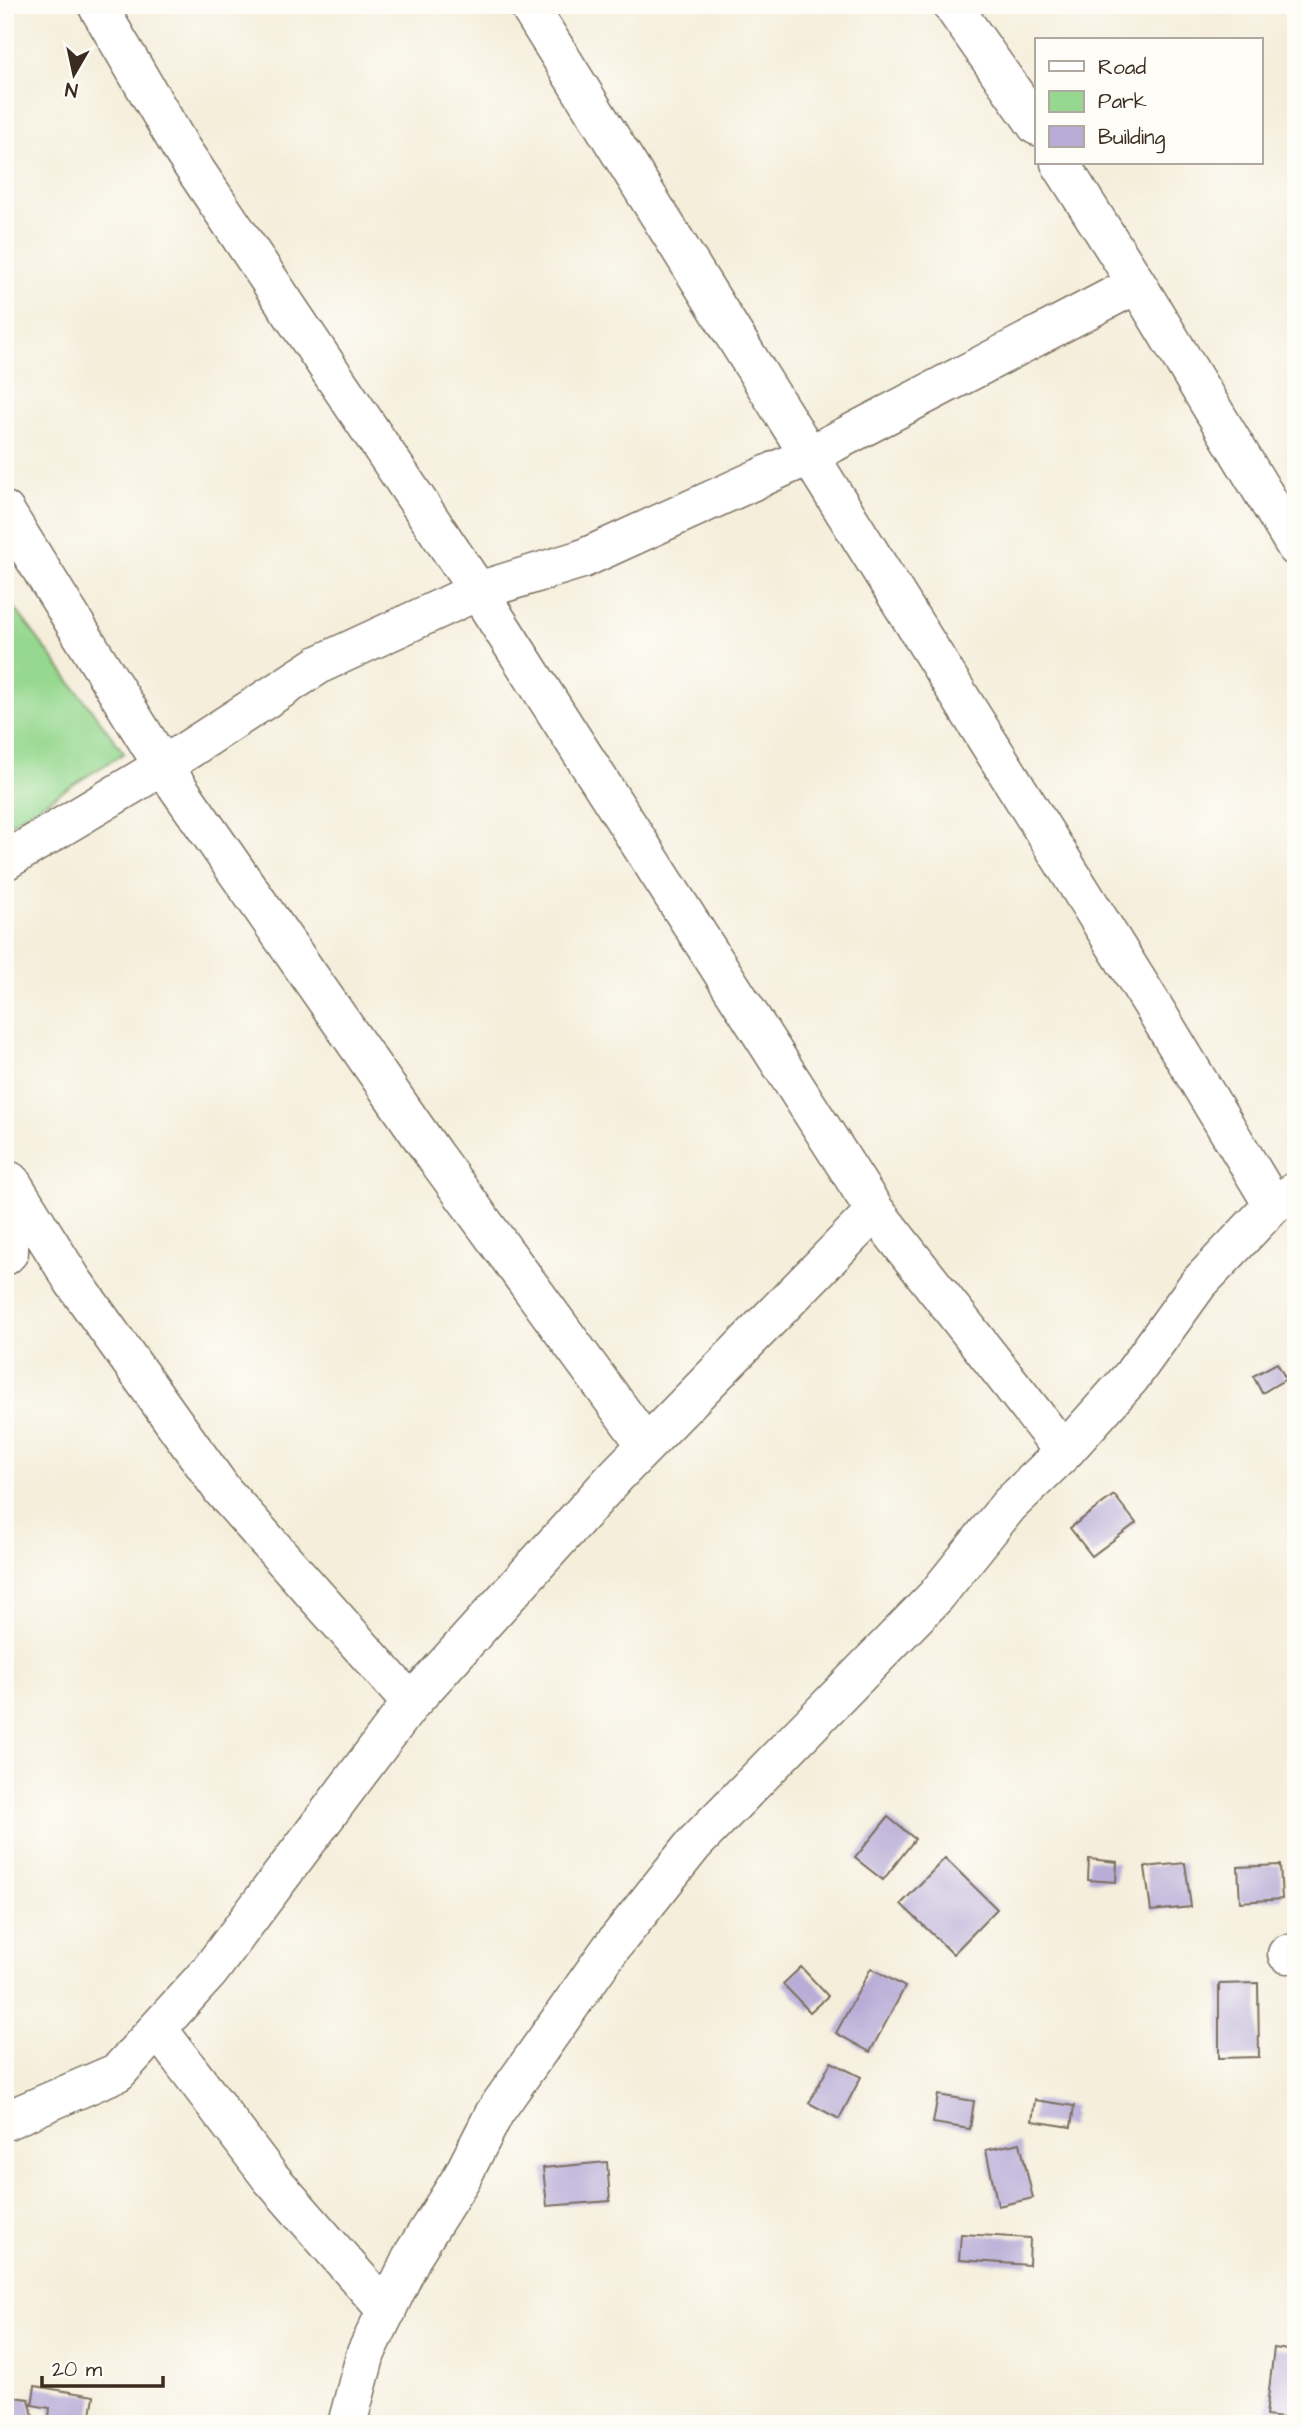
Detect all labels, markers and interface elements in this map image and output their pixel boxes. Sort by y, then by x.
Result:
north arrow [38,38,108,108]
legend [1035,38,1262,164]
text: Road [1098,53,1146,82]
text: N [63,75,80,104]
text: Park [1098,87,1147,116]
text: Building [1098,123,1166,154]
scale bar [42,2345,163,2389]
text: 20 m [52,2355,103,2384]

